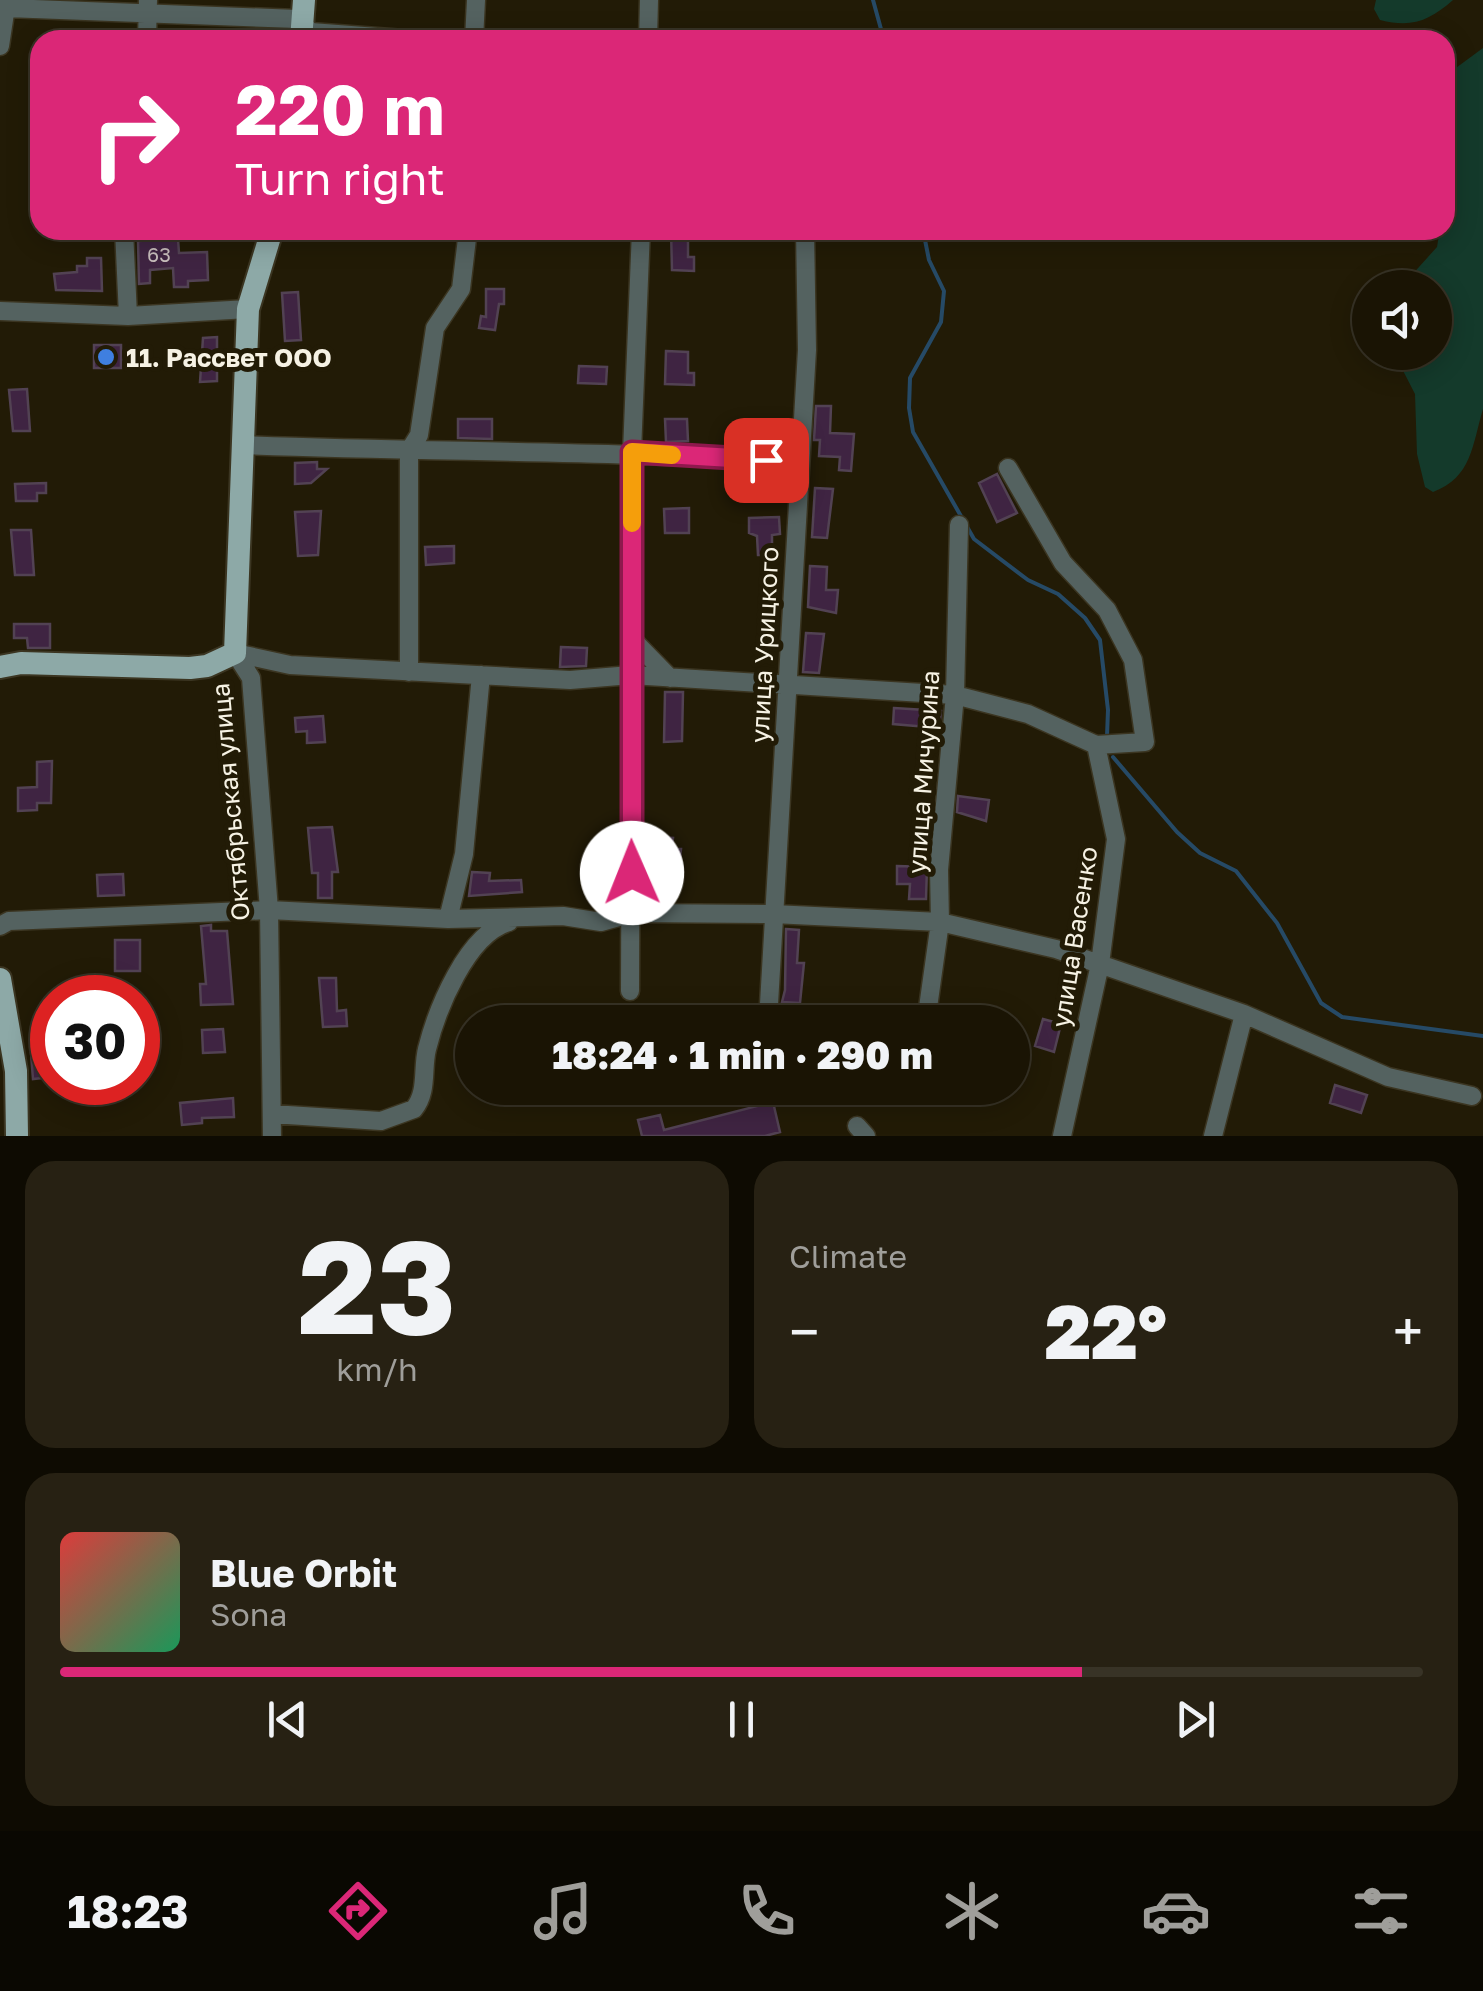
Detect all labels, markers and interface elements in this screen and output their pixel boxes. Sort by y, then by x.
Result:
text: 220 m [235,66,445,150]
icon: right [70,70,200,200]
text: Turn right [235,151,445,205]
house number: 63 [147,242,171,266]
map controls [1352,270,1452,370]
button: sound [1352,270,1452,370]
place label: 11. Рассвет ООО [126,342,332,373]
marker: 11. Рассвет ООО [95,346,117,368]
pin [724,418,809,503]
icon: arrive [739,433,794,488]
street label: улица Урицкого [743,546,785,744]
street label: улица Мичурина [900,669,946,875]
street label: Октябрьская улица [204,682,256,922]
position arrow [580,821,684,925]
street label: улица Васенко [1044,844,1104,1030]
speed limit sign: 30 [30,975,160,1105]
text: 18:24 · 1 min · 290 m [552,1032,933,1077]
text: 23 [298,1207,456,1363]
text: Climate [789,1237,907,1275]
text: 22° [1045,1285,1167,1376]
text: − [789,1298,819,1364]
text: + [1393,1298,1423,1364]
text: km/h [336,1350,418,1388]
text: Blue Orbit [210,1550,397,1595]
text: Sona [210,1595,287,1633]
icon: previous [260,1692,315,1747]
icon: pause [714,1692,769,1747]
icon: next [1168,1692,1223,1747]
icon: directions [323,1876,393,1946]
icon: music [528,1876,598,1946]
icon: phone [732,1876,802,1946]
icon: climate [937,1876,1007,1946]
icon: car [1141,1876,1211,1946]
icon: filters [1346,1876,1416,1946]
text: 18:23 [67,1884,189,1938]

